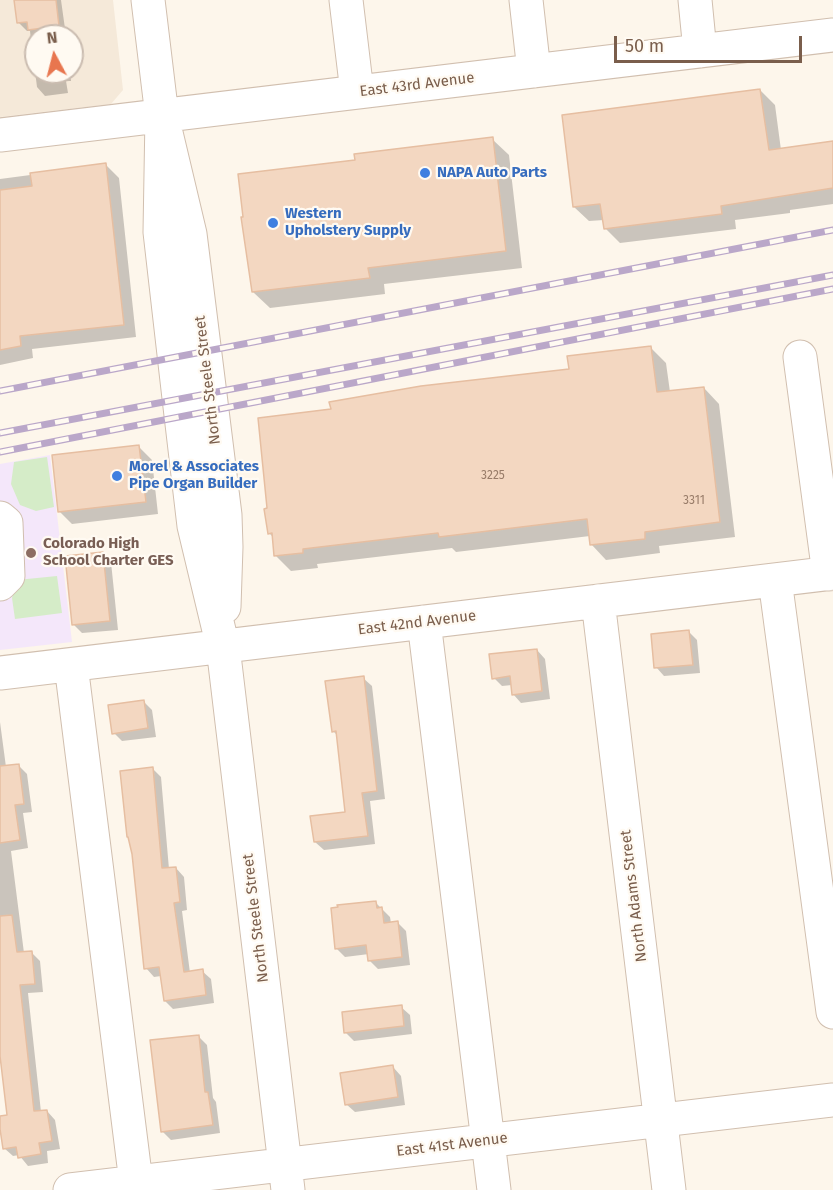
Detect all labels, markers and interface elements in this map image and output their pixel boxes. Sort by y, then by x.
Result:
north arrow [24,24,84,84]
scale bar [617,24,804,62]
text: N [46,28,58,48]
text: 50 m [625,35,664,57]
street label: East 43rd Avenue [359,69,475,101]
place label: NAPA Auto Parts [437,164,547,182]
marker: NAPA Auto Parts [418,166,432,180]
place label: Western Upholstery Supply [285,205,411,240]
marker: Western Upholstery Supply [266,216,280,230]
street label: North Steele Street [191,314,225,446]
place label: Morel & Associates Pipe Organ Builder [129,458,259,493]
marker: Morel & Associates Pipe Organ Builder [110,469,124,483]
house number: 3225 [481,469,505,483]
house number: 3311 [683,494,705,508]
place label: Colorado High School Charter GES [43,535,174,570]
marker: Colorado High School Charter GES [24,546,38,560]
street label: East 42nd Avenue [357,607,477,639]
street label: North Adams Street [617,829,651,963]
street label: North Steele Street [239,852,273,984]
street label: East 41st Avenue [395,1129,509,1161]

